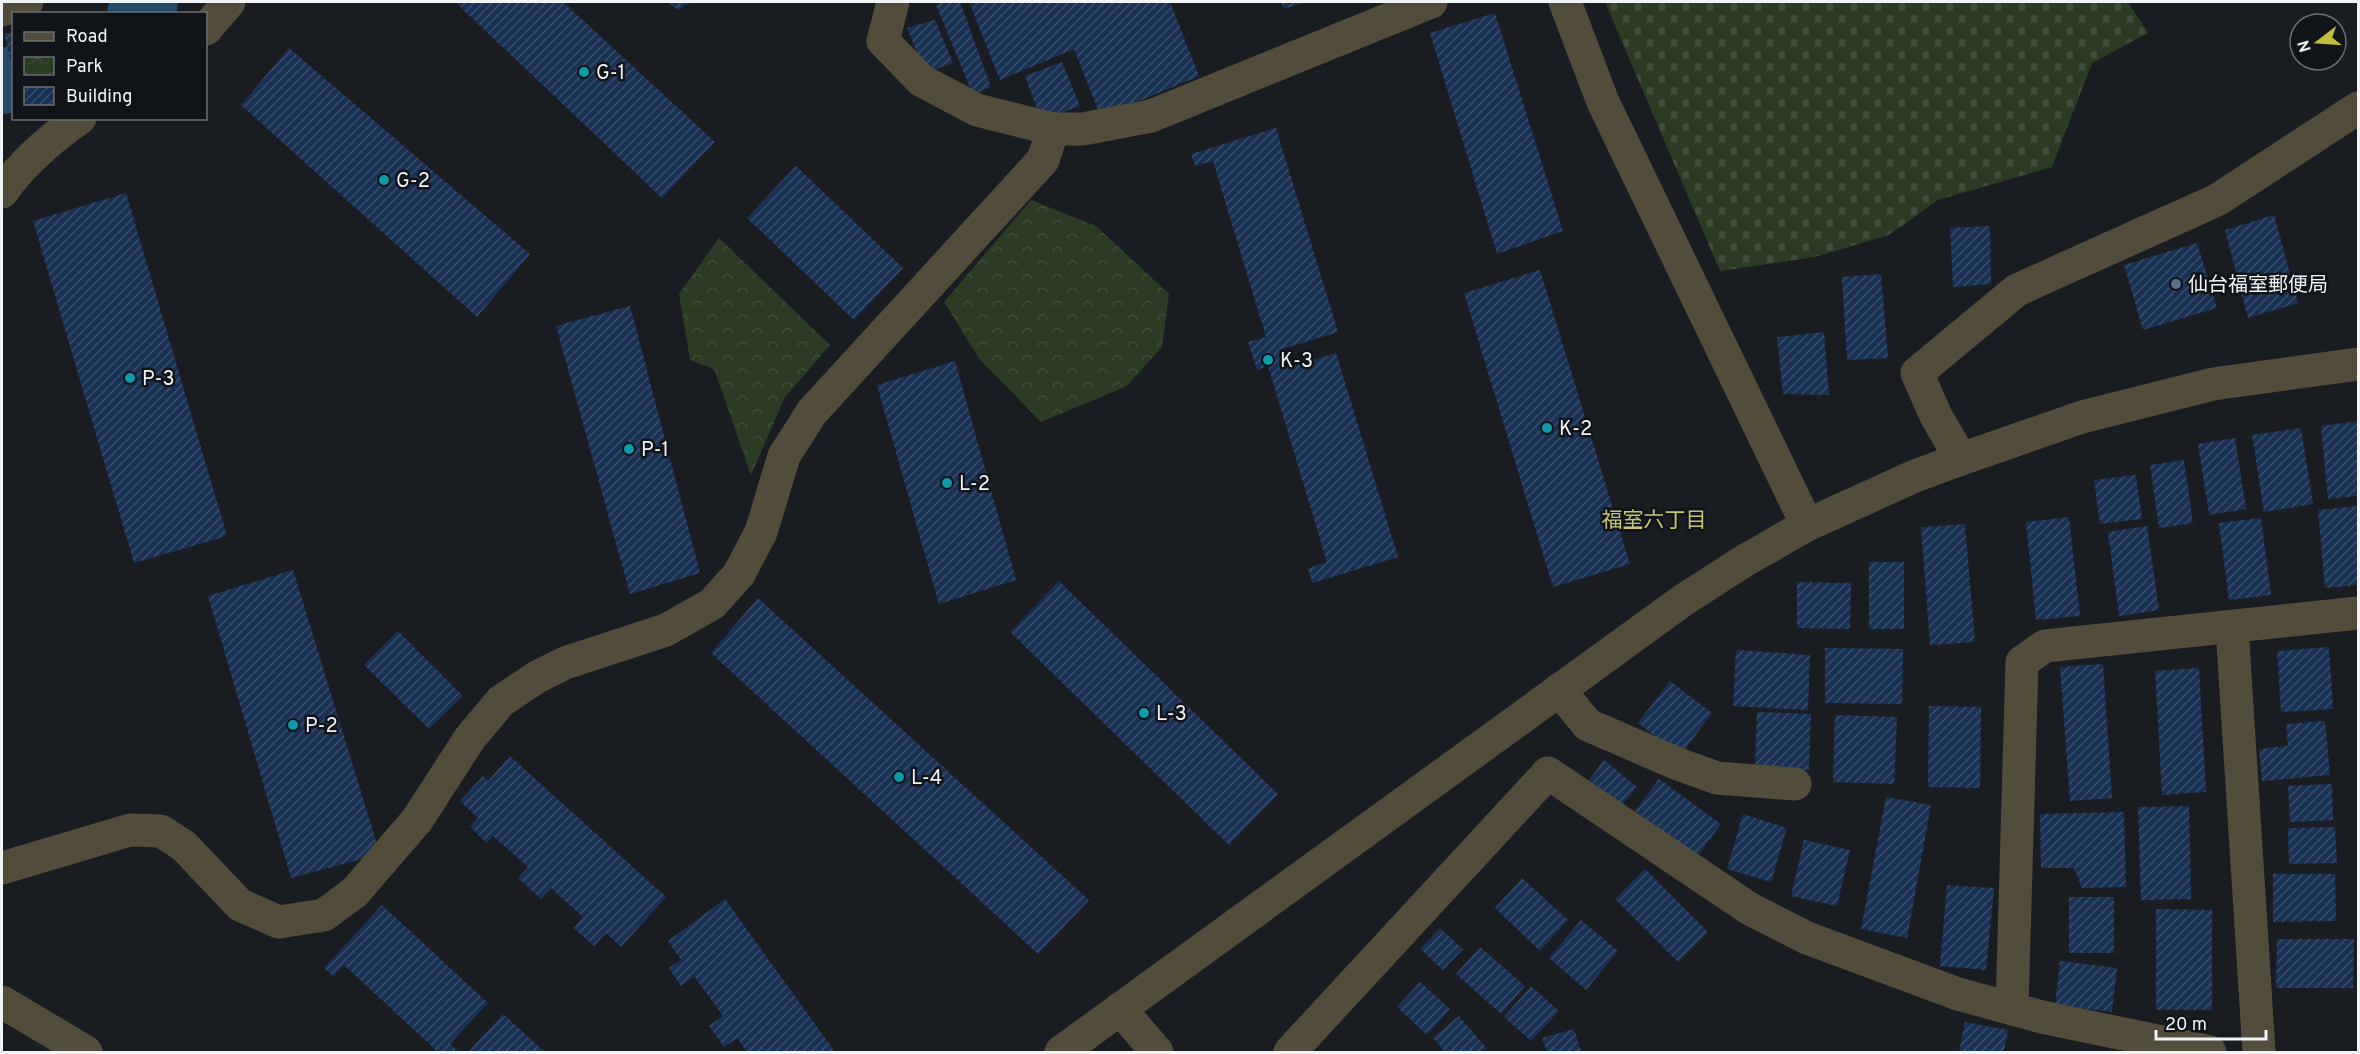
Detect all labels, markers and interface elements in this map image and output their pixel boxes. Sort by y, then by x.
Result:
legend [12,12,207,120]
north arrow [2288,12,2348,72]
text: Road [66,26,108,49]
text: N [2294,37,2317,54]
text: Park [66,56,103,79]
place label: G-1 [596,61,625,87]
marker: G-1 [577,65,591,79]
text: Building [66,86,132,109]
place label: G-2 [396,169,430,195]
marker: G-2 [377,173,391,187]
place label: 仙台福室郵便局 [2188,273,2328,299]
marker: 仙台福室郵便局 [2169,277,2183,291]
place label: K-3 [1280,349,1313,375]
marker: K-3 [1261,353,1275,367]
place label: P-3 [142,367,175,393]
marker: P-3 [123,371,137,385]
place label: K-2 [1559,417,1592,443]
marker: K-2 [1540,421,1554,435]
place label: P-1 [641,438,669,464]
marker: P-1 [622,442,636,456]
place label: L-2 [959,472,990,498]
marker: L-2 [940,476,954,490]
district label: 福室六丁目 [1602,508,1707,535]
place label: L-3 [1156,702,1187,728]
marker: L-3 [1137,706,1151,720]
place label: P-2 [305,714,338,740]
marker: P-2 [286,718,300,732]
place label: L-4 [911,766,942,792]
marker: L-4 [892,770,906,784]
scale bar [2156,1003,2266,1041]
text: 20 m [2165,1014,2207,1037]

